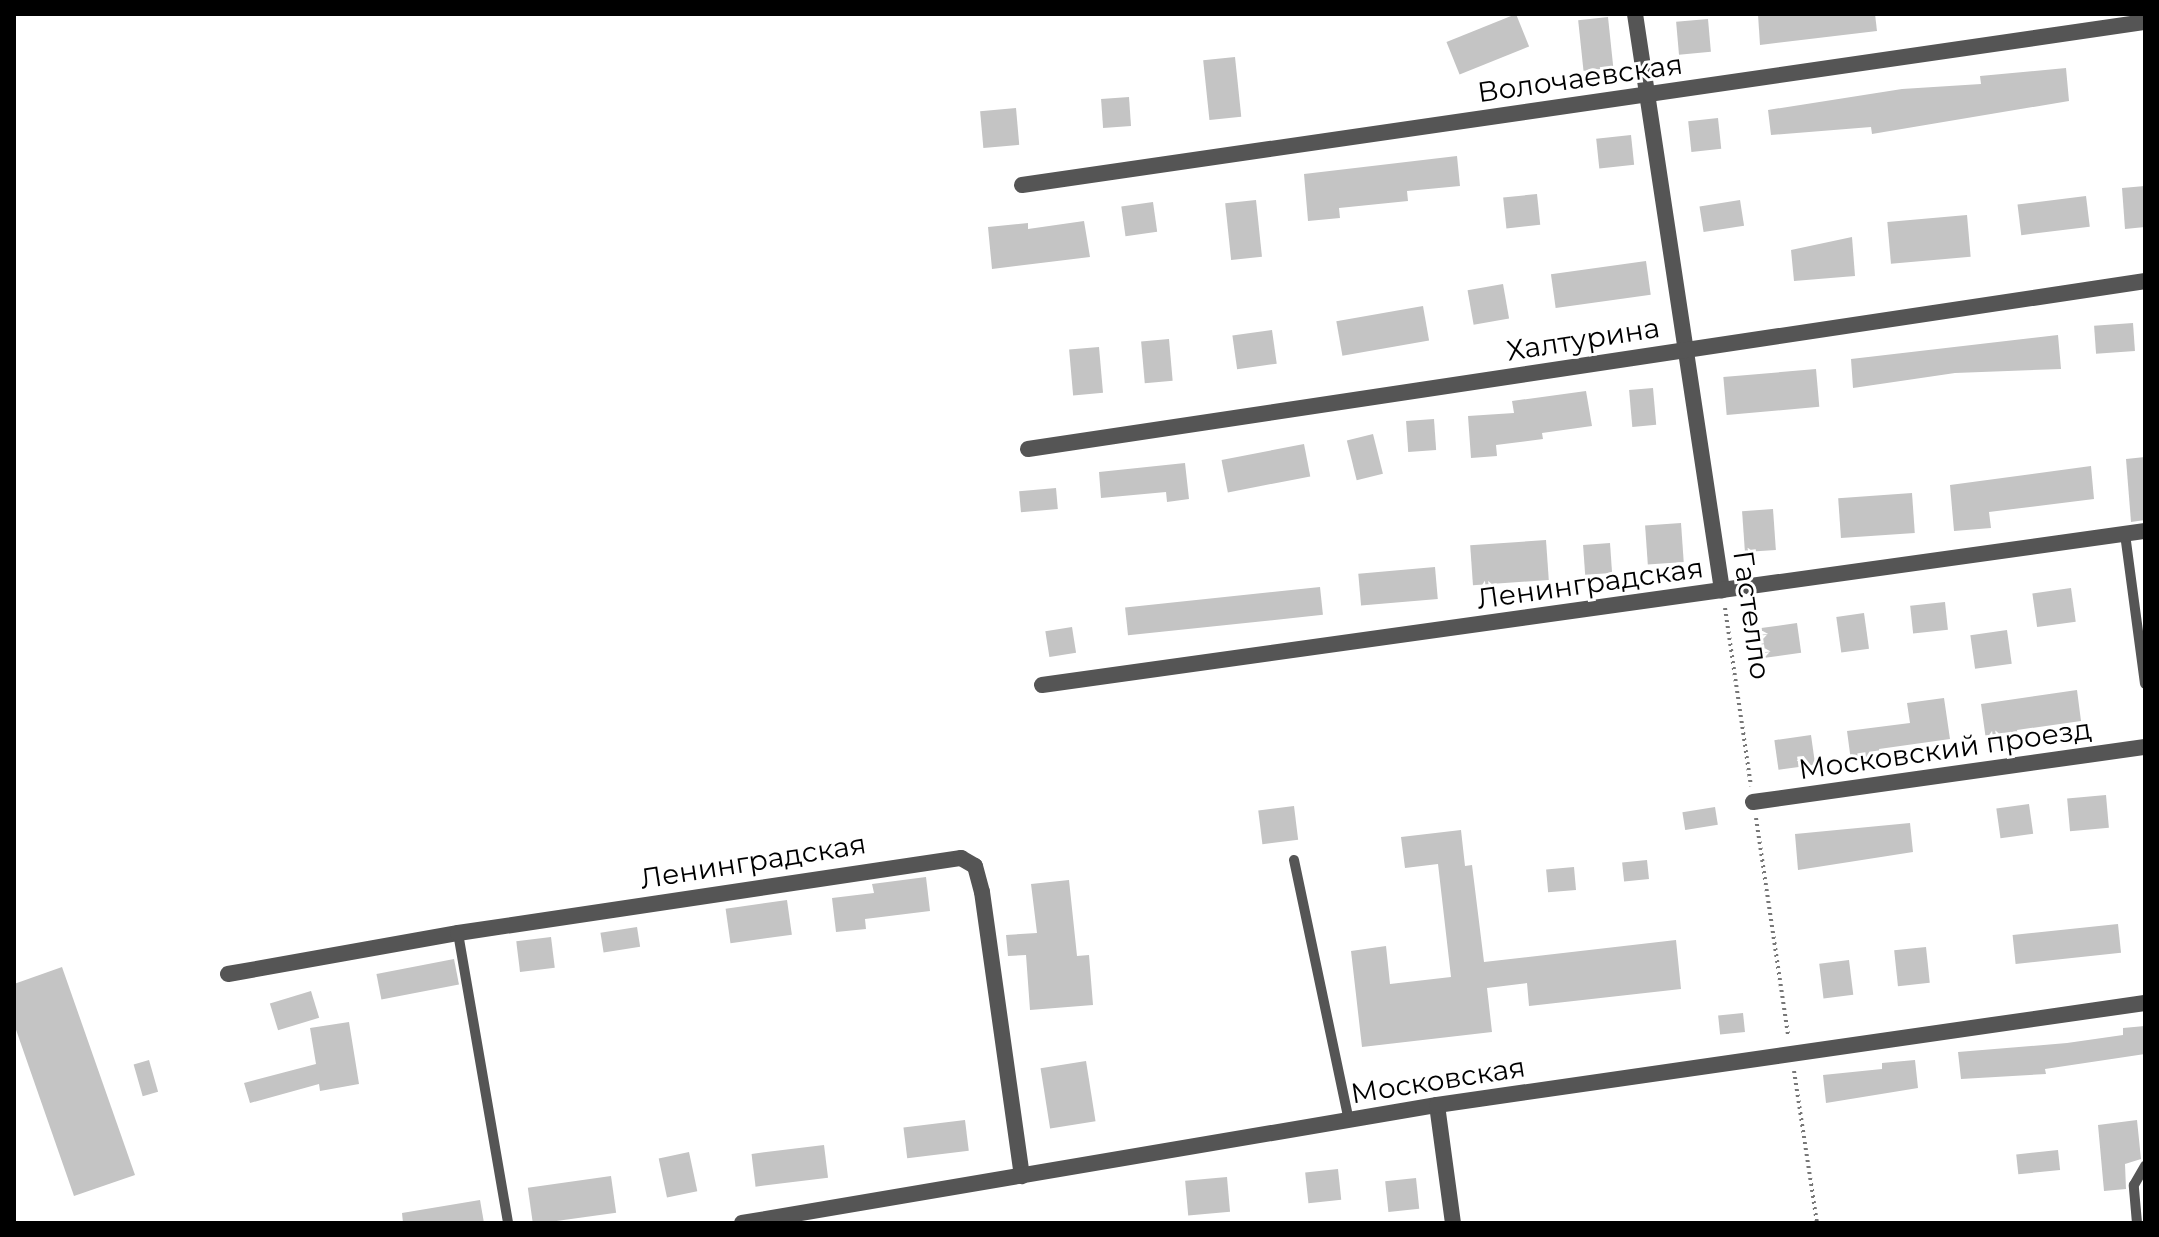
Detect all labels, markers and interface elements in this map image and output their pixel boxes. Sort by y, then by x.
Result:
street label: Волочаевская [1475,47,1685,109]
street label: Халтурина [1504,310,1662,368]
street label: Гастелло [1726,548,1778,682]
street label: Ленинградская [1475,550,1705,616]
street label: Московский проезд [1796,712,2094,786]
street label: Ленинградская [638,827,868,895]
street label: Московская [1348,1050,1528,1110]

